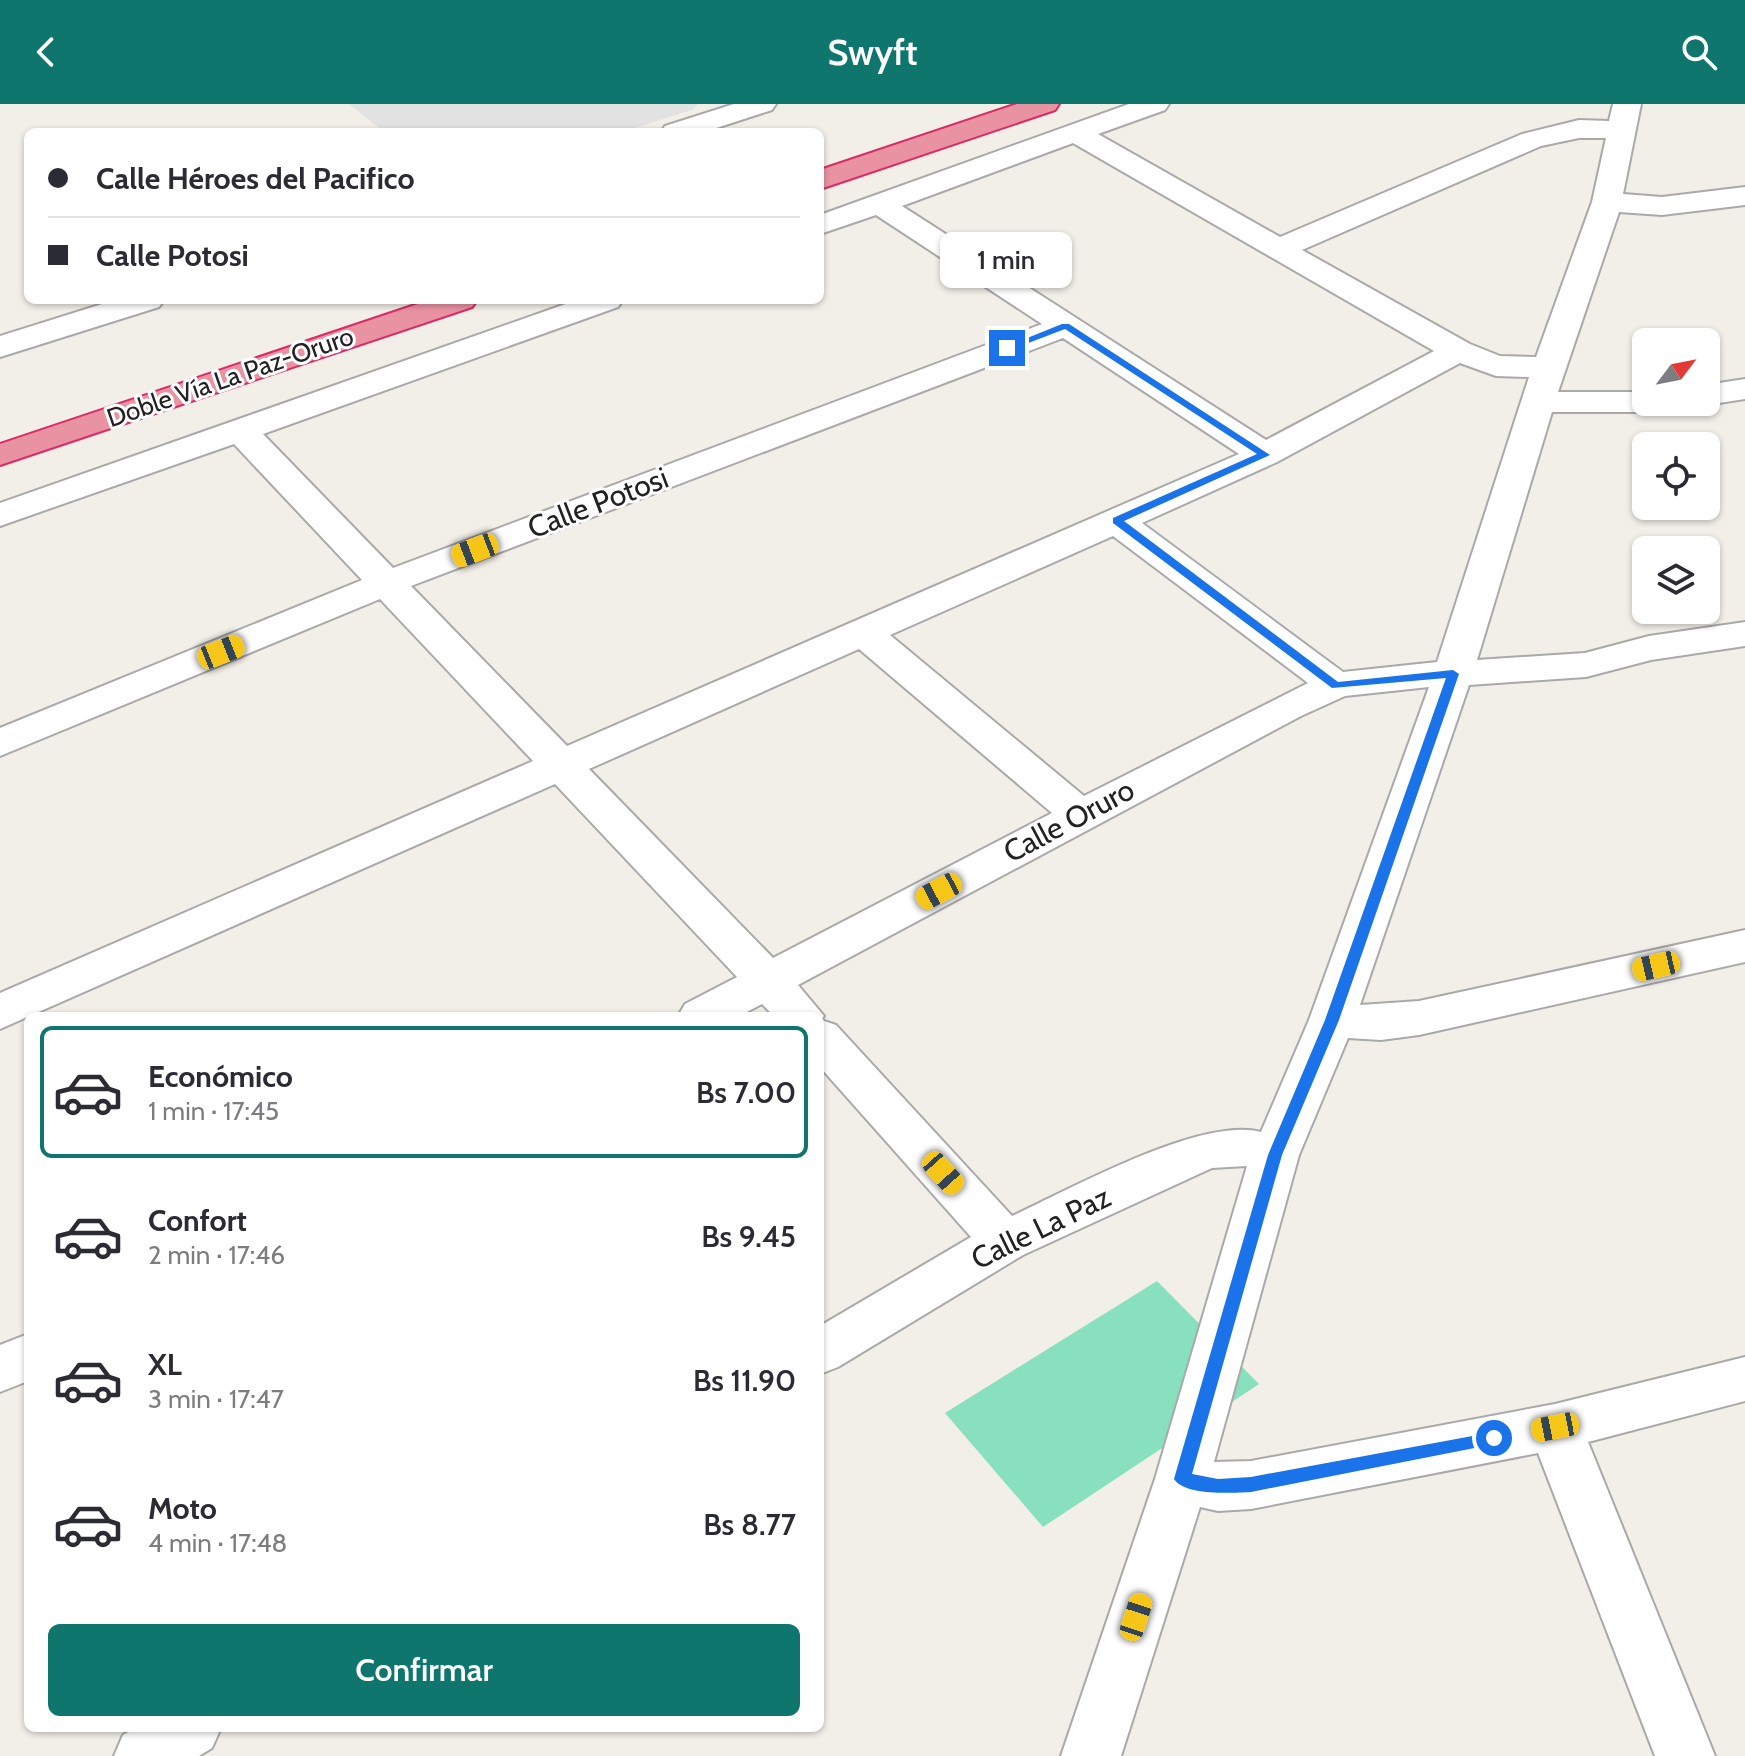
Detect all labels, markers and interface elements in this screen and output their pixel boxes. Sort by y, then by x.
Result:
icon: back [24,30,68,74]
text: Swyft [827,30,918,74]
icon: search [1677,30,1721,74]
text: Calle Héroes del Pacifico [96,160,414,197]
callout: 1 min [941,232,1073,288]
text: Calle Potosi [96,237,249,274]
text: 1 min [977,244,1035,276]
street label: Doble Vía La Paz-Oruro [103,320,357,434]
north arrow [1632,328,1720,416]
map controls [1632,328,1720,624]
route end [989,330,1025,366]
button: locate [1632,432,1720,520]
street label: Calle Potosi [522,459,673,546]
car [448,530,502,570]
button: layers [1632,536,1720,624]
car [194,632,248,672]
street label: Calle Oruro [997,771,1140,870]
car [912,869,966,913]
car [1630,949,1682,983]
icon: car [52,1056,124,1128]
text: Económico [148,1058,293,1095]
text: Bs 7.00 [696,1074,796,1111]
text: 1 min · 17:45 [148,1095,279,1127]
car [918,1147,968,1199]
street label: Calle La Paz [965,1178,1117,1277]
icon: car [52,1200,124,1272]
text: Confort [148,1202,247,1239]
text: Bs 9.45 [701,1218,796,1255]
text: 2 min · 17:46 [148,1239,285,1271]
icon: car [52,1344,124,1416]
text: XL [148,1346,182,1383]
text: Bs 11.90 [693,1362,796,1399]
text: 3 min · 17:47 [148,1383,284,1415]
car [1529,1411,1581,1443]
route start [1476,1420,1512,1456]
icon: car [52,1488,124,1560]
text: Moto [148,1490,217,1527]
text: Bs 8.77 [703,1506,796,1543]
text: 4 min · 17:48 [148,1527,287,1559]
car [1117,1590,1155,1644]
button: Confirmar [48,1624,800,1716]

